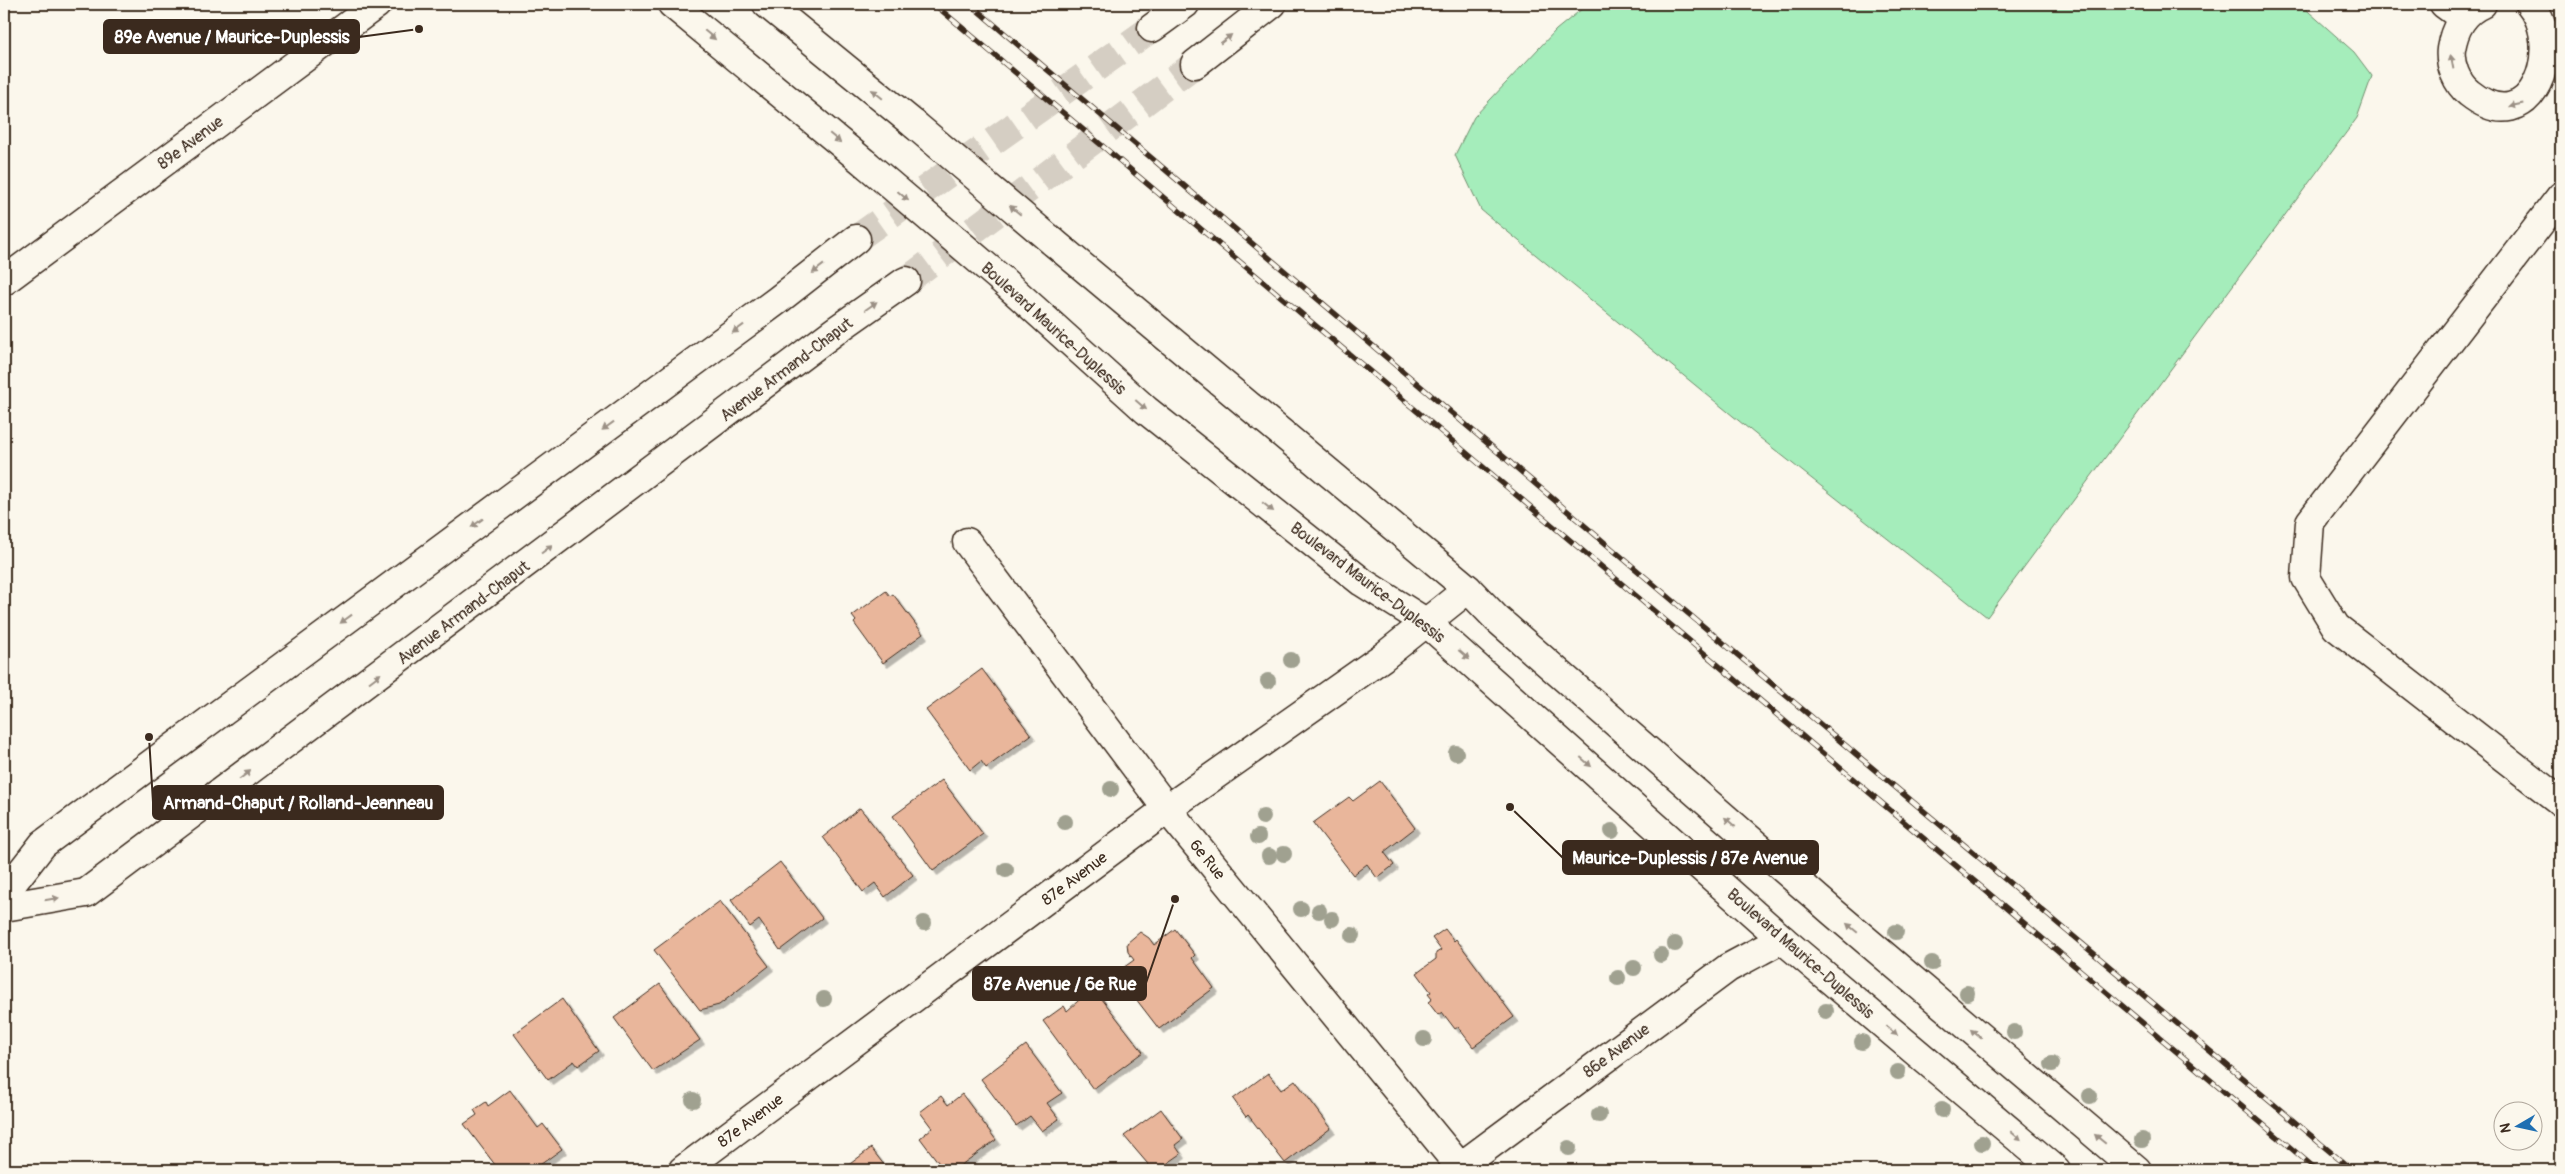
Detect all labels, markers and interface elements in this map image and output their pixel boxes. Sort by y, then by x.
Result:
callout: 89e Avenue / Maurice-Duplessis [104,20,359,53]
text: 89e Avenue / Maurice-Duplessis [114,26,350,49]
one-way arrow [703,29,716,40]
one-way arrow [1220,33,1233,44]
one-way arrow [2448,54,2456,70]
one-way arrow [871,89,884,100]
one-way arrow [2508,102,2524,110]
street label: 89e Avenue [154,112,227,174]
one-way arrow [828,133,841,144]
one-way arrow [896,190,909,201]
one-way arrow [1009,204,1022,215]
street label: Boulevard Maurice-Duplessis [977,258,1130,399]
one-way arrow [811,264,825,274]
one-way arrow [864,301,878,311]
street label: Avenue Armand-Chaput [716,313,857,426]
one-way arrow [732,324,745,335]
one-way arrow [1134,400,1147,411]
one-way arrow [601,421,615,431]
one-way arrow [1261,501,1274,512]
one-way arrow [471,517,484,528]
street label: Boulevard Maurice-Duplessis [1286,518,1449,647]
one-way arrow [540,544,554,554]
street label: Avenue Armand-Chaput [393,556,534,669]
one-way arrow [339,614,353,624]
one-way arrow [1457,649,1469,661]
one-way arrow [368,673,382,683]
one-way arrow [1579,757,1592,768]
one-way arrow [238,770,251,781]
callout: Armand-Chaput / Rolland-Jeanneau [153,786,443,819]
text: Armand-Chaput / Rolland-Jeanneau [163,792,433,815]
one-way arrow [1724,816,1737,827]
street label: 6e Rue [1185,836,1229,884]
callout: Maurice-Duplessis / 87e Avenue [1563,841,1818,874]
text: Maurice-Duplessis / 87e Avenue [1572,847,1809,870]
street label: 87e Avenue [1038,848,1111,910]
street label: Boulevard Maurice-Duplessis [1723,884,1878,1023]
one-way arrow [44,895,60,903]
one-way arrow [1846,923,1859,934]
callout: 87e Avenue / 6e Rue [973,967,1146,1000]
text: 87e Avenue / 6e Rue [984,973,1137,996]
street label: 86e Avenue [1579,1019,1654,1082]
one-way arrow [1885,1026,1898,1037]
one-way arrow [1970,1028,1983,1039]
street label: 87e Avenue [714,1090,787,1152]
north arrow [2492,1102,2542,1152]
text: N [2497,1122,2515,1134]
one-way arrow [2009,1131,2022,1142]
one-way arrow [2094,1133,2107,1144]

